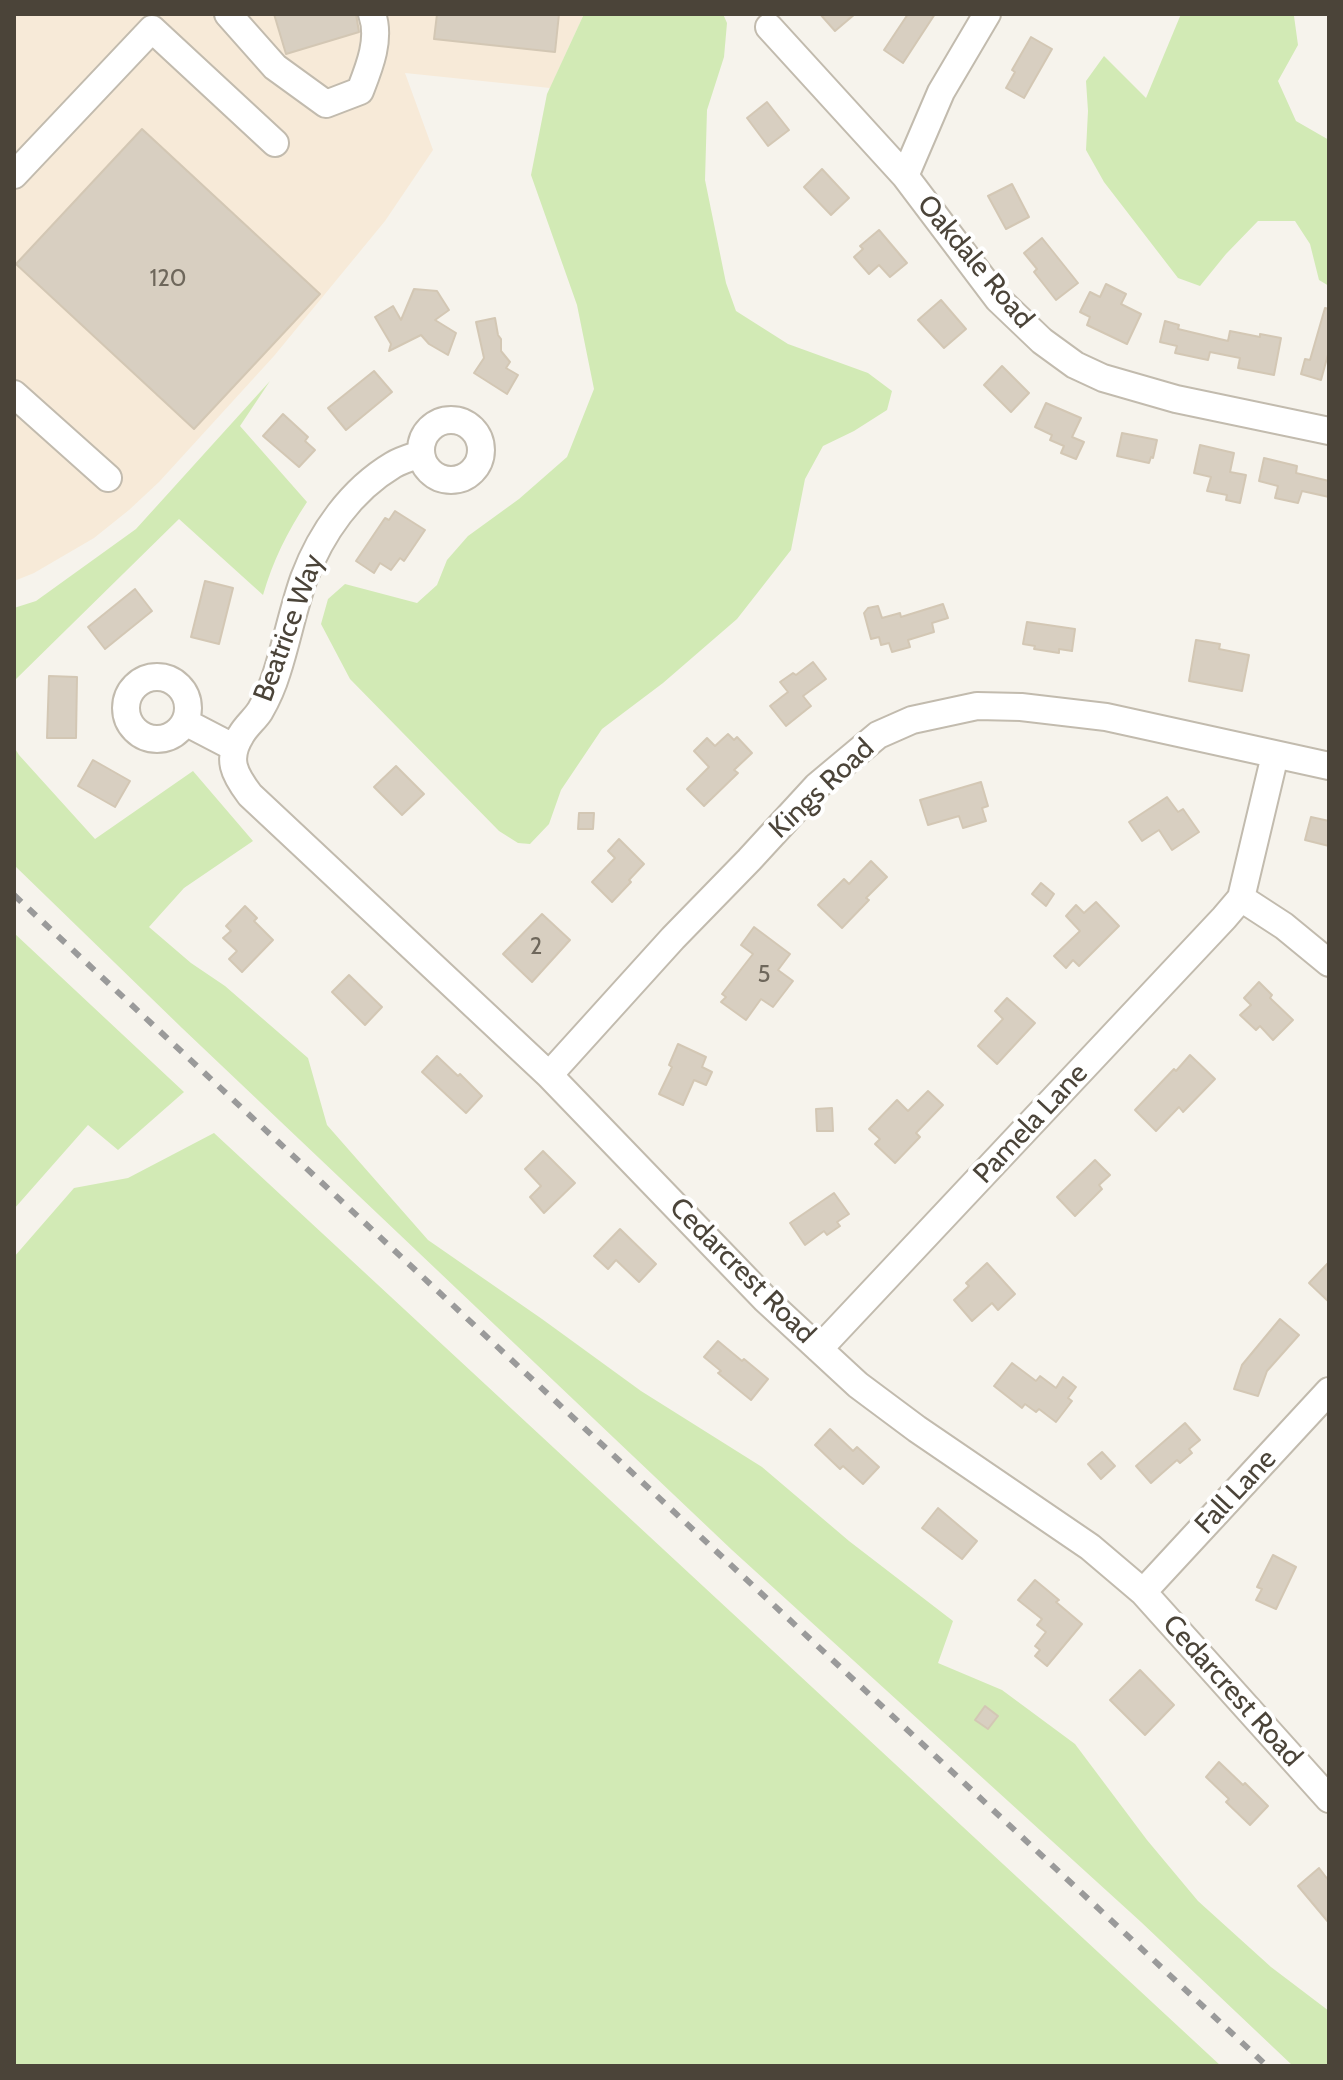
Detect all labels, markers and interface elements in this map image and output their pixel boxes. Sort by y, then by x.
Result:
street label: Oakdale Road [910,189,1040,335]
house number: 120 [149,265,187,293]
street label: Beatrice Way [247,550,331,706]
street label: Kings Road [763,732,881,846]
house number: 2 [530,933,542,961]
house number: 5 [758,961,770,989]
street label: Pamela Lane [967,1057,1095,1191]
street label: Cedarcrest Road [662,1191,822,1351]
street label: Fall Lane [1188,1443,1284,1541]
street label: Cedarcrest Road [1155,1608,1309,1774]

